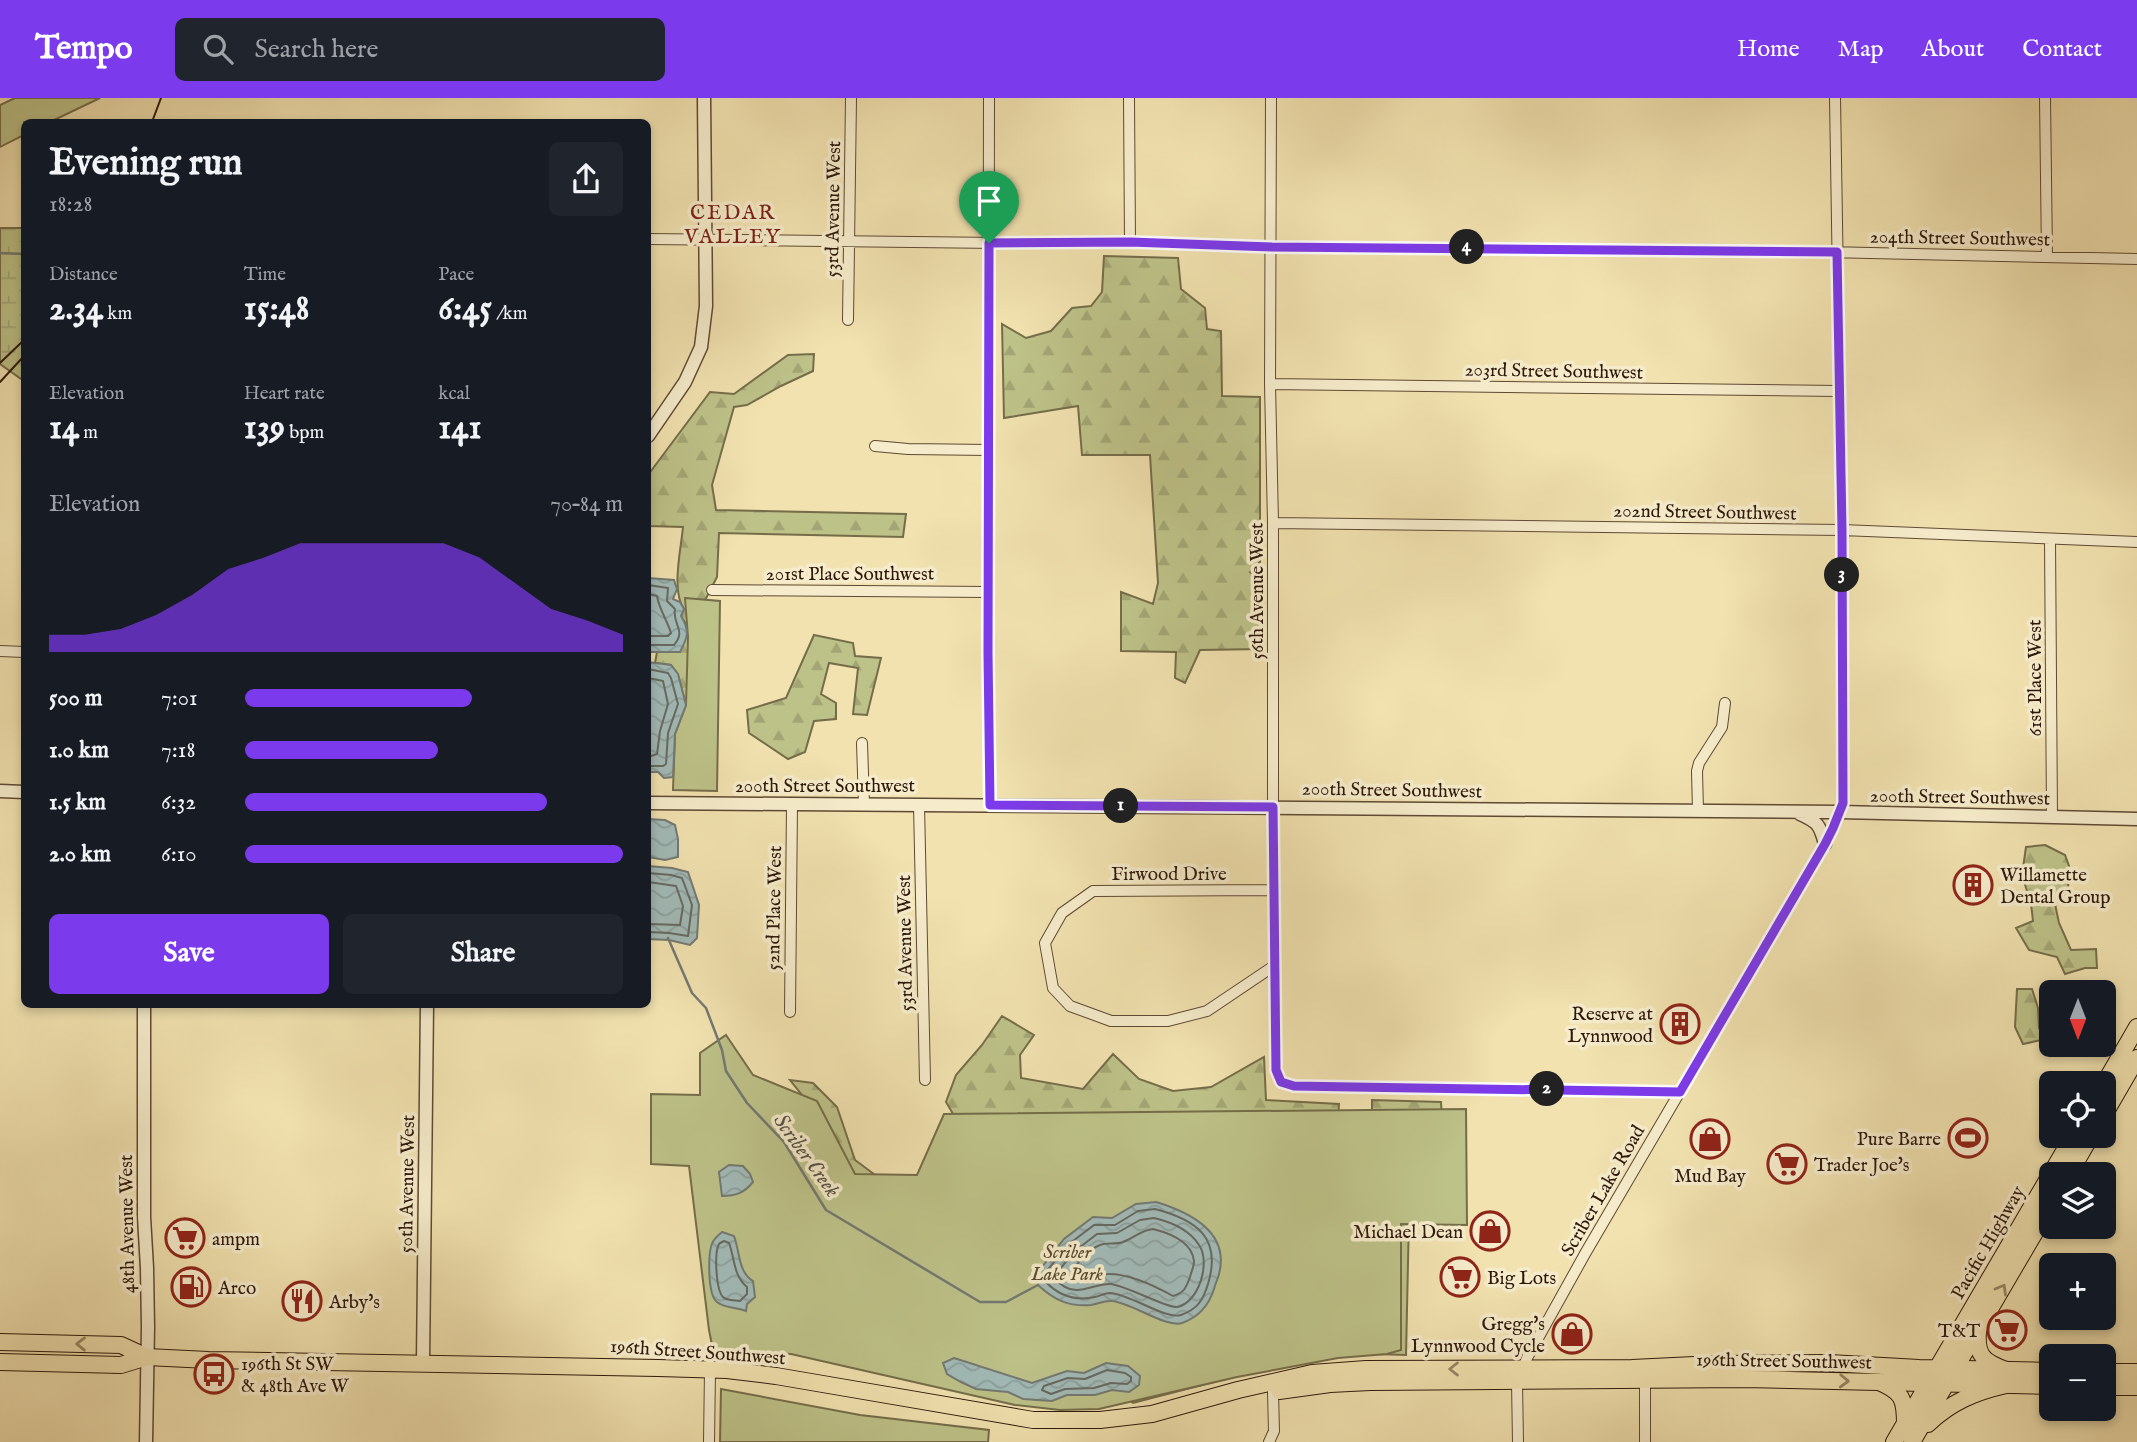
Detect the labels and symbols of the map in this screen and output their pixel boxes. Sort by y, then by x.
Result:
street label: 53rd Avenue West [821,140,847,277]
pin [959,171,1019,243]
district label: CEDAR VALLEY [683,200,782,251]
street label: 204th Street Southwest [1870,225,2051,253]
pin: 4 [1450,230,1484,264]
street label: 203rd Street Southwest [1465,358,1644,386]
street label: 202nd Street Southwest [1613,499,1797,527]
street label: 56th Avenue West [1246,522,1270,659]
pin: 3 [1825,558,1860,592]
street label: 201st Place Southwest [766,563,935,587]
street label: 61st Place West [2024,619,2048,736]
street label: 200th Street Southwest [735,775,916,799]
street label: 200th Street Southwest [1302,777,1483,805]
street label: 200th Street Southwest [1870,784,2051,812]
pin: 1 [1104,788,1138,824]
street label: 52nd Place West [762,845,788,971]
street label: Firwood Drive [1111,863,1227,887]
building icon: Willamette Dental Group [1952,864,1994,906]
place label: Willamette Dental Group [2000,864,2111,910]
street label: 53rd Avenue West [893,874,919,1011]
north arrow [2039,980,2116,1057]
place label: Reserve at Lynnwood [1568,1003,1654,1049]
building icon: Reserve at Lynnwood [1659,1003,1701,1045]
pin: 2 [1530,1072,1564,1107]
water label: Scriber Creek [766,1109,845,1203]
street label: 50th Avenue West [395,1114,421,1253]
sports icon: Pure Barre [1947,1117,1989,1159]
shop icon: Mud Bay [1689,1118,1731,1160]
street label: Scriber Lake Road [1556,1120,1651,1261]
place label: Pure Barre [1857,1128,1941,1152]
supermarket icon: Trader Joe's [1766,1143,1808,1185]
street label: 48th Avenue West [115,1154,141,1294]
place label: Trader Joe's [1814,1154,1910,1178]
place label: Mud Bay [1674,1165,1747,1189]
street label: Pacific Highway [1947,1181,2031,1304]
shop icon: Michael Dean [1469,1210,1511,1252]
supermarket icon: ampm [164,1217,206,1259]
place label: Michael Dean [1353,1221,1463,1245]
place label: ampm [212,1228,260,1252]
park label: Scriber Lake Park [1030,1241,1103,1287]
supermarket icon: Big Lots [1439,1256,1481,1298]
fuel station icon: Arco [170,1266,212,1308]
place label: Big Lots [1487,1267,1556,1291]
place label: Arco [217,1277,256,1301]
restaurant icon: Arby's [281,1280,323,1322]
one-way arrow [1994,1283,2007,1296]
place label: Arby's [328,1291,380,1315]
supermarket icon: T&T [1986,1309,2028,1351]
place label: Gregg's Lynnwood Cycle [1411,1313,1545,1359]
shop icon: Gregg's Lynnwood Cycle [1551,1313,1593,1355]
place label: T&T [1938,1320,1980,1344]
street label: 196th Street Southwest [609,1335,787,1371]
one-way arrow [76,1337,87,1352]
street label: 196th Street Southwest [1696,1348,1873,1376]
bus stop icon: 196th St SW & 48th Ave W [193,1353,235,1395]
place label: 196th St SW & 48th Ave W [241,1353,350,1399]
one-way arrow [1448,1361,1458,1377]
one-way arrow [1838,1373,1849,1388]

